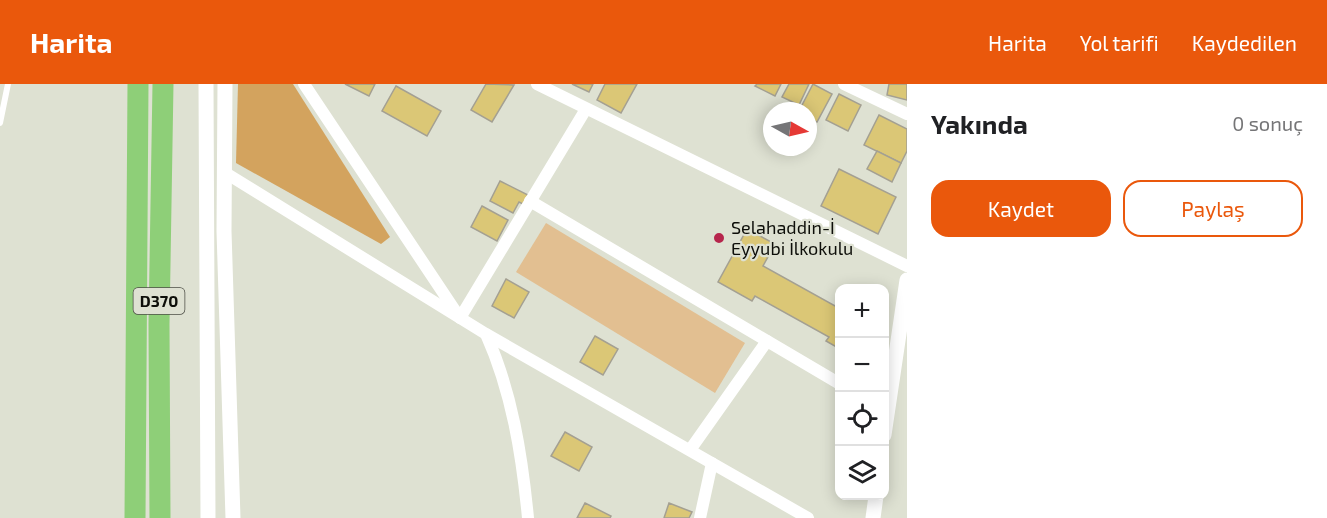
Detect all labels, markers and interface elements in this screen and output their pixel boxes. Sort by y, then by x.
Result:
text: Harita [30,25,112,59]
text: Harita [988,30,1047,55]
text: Yol tarifi [1080,30,1159,55]
text: Kaydedilen [1192,30,1297,55]
north arrow [763,102,817,156]
text: Yakında [931,108,1028,139]
text: 0 sonuç [1232,111,1303,135]
button: Kaydet [931,180,1111,237]
button: Paylaş [1123,180,1303,237]
place label: Selahaddin-İ Eyyubi İlkokulu [731,216,853,259]
marker: Selahaddin-İ Eyyubi İlkokulu [712,231,726,245]
map controls [835,284,889,500]
button: + [835,284,889,338]
road number: D370 [134,288,184,314]
button: − [835,338,889,392]
button: locate [835,392,889,446]
button: layers [835,446,889,500]

